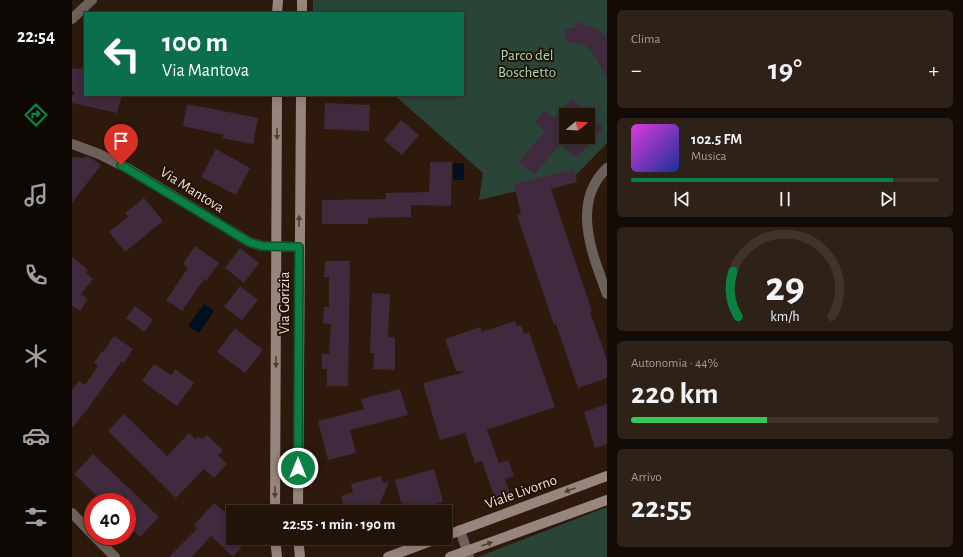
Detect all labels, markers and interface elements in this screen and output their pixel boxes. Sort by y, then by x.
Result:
text: 22:54 [17,28,55,46]
icon: left [96,28,148,80]
text: 100 m [162,29,228,57]
text: Clima [631,33,661,46]
park label: Parco del Boschetto [498,48,556,80]
text: 19° [768,55,802,85]
text: − [631,59,642,81]
text: + [928,59,939,81]
text: Via Mantova [162,62,249,80]
icon: directions [22,101,50,129]
north arrow [559,108,595,144]
map controls [559,108,595,144]
pin [104,124,138,165]
one-way arrow [274,128,280,141]
icon: arrive [110,130,132,152]
text: 102.5 FM [691,132,742,147]
text: Musica [691,150,726,163]
street label: Via Mantova [157,164,227,216]
icon: music [22,181,50,209]
icon: previous [671,188,693,210]
icon: pause [774,188,796,210]
icon: next [877,188,899,210]
one-way arrow [296,214,302,227]
icon: phone [22,261,50,289]
text: 29 [765,266,805,307]
street label: Via Gorizia [277,272,292,334]
text: km/h [770,309,800,323]
icon: climate [22,342,50,370]
one-way arrow [273,356,279,369]
text: Autonomia · 44% [631,357,718,370]
text: 220 km [631,379,718,409]
icon: car [22,422,50,450]
position arrow [277,447,319,489]
text: Arrivo [631,471,662,484]
street label: Viale Livorno [483,472,559,512]
one-way arrow [272,486,278,499]
one-way arrow [564,487,576,493]
speed limit sign: 40 [84,493,136,545]
text: 22:55 [631,493,692,523]
icon: filters [22,503,50,531]
text: 22:55 · 1 min · 190 m [283,517,395,532]
one-way arrow [481,540,493,546]

